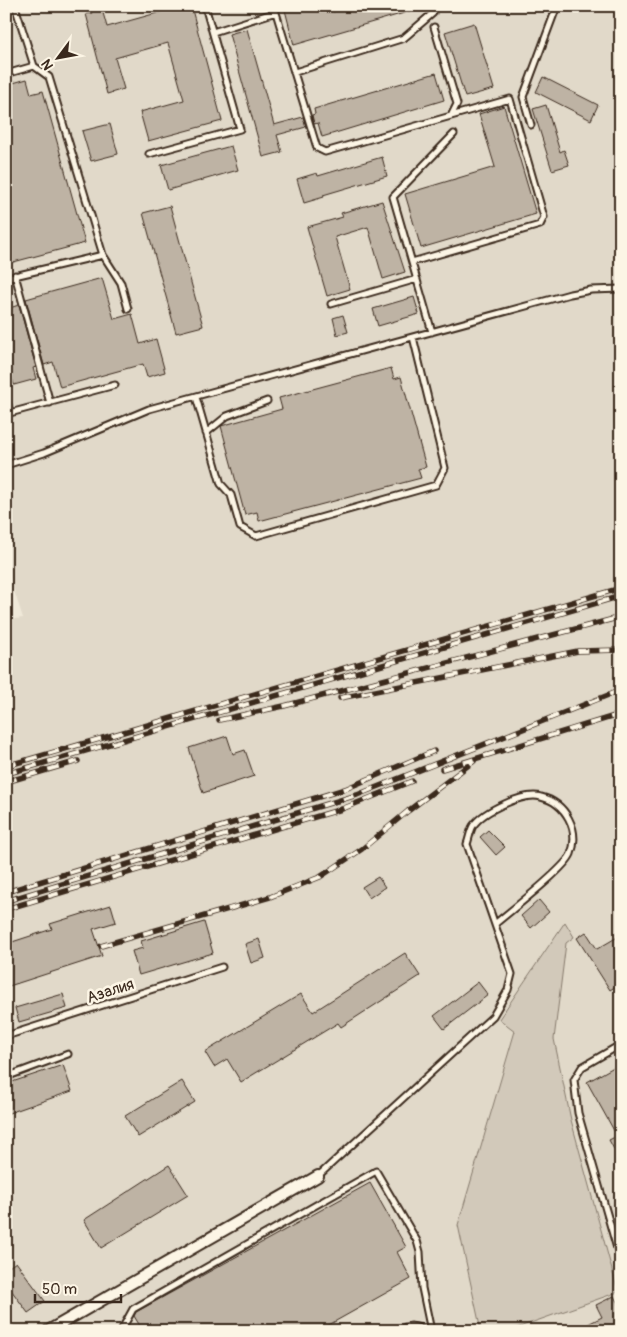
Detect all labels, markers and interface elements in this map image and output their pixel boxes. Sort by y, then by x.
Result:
north arrow [32,32,82,82]
text: N [38,56,57,73]
street label: Азалия [84,974,137,1008]
scale bar [35,1272,121,1304]
text: 50 m [42,1280,77,1299]

